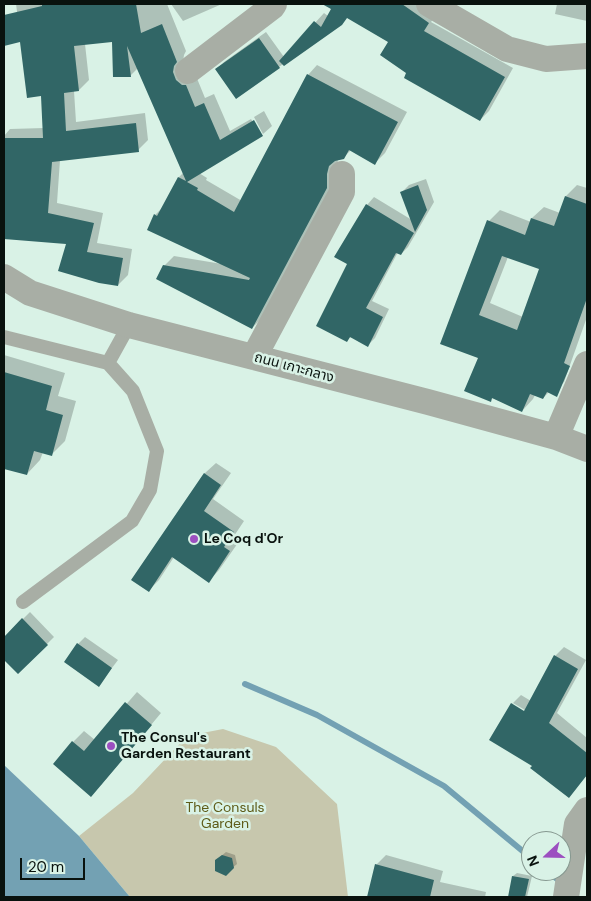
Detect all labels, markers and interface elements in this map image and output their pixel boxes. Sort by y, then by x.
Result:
street label: ถนน เกาะกลาง [252,349,336,387]
place label: Le Coq d'Or [204,531,283,547]
marker: Le Coq d'Or [188,533,200,545]
place label: The Consul's Garden Restaurant [121,730,251,762]
marker: The Consul's Garden Restaurant [105,740,117,752]
park label: The Consuls Garden [185,800,265,832]
north arrow [521,831,571,881]
scale bar [22,848,88,880]
text: N [523,853,543,869]
text: 20 m [28,857,64,877]

